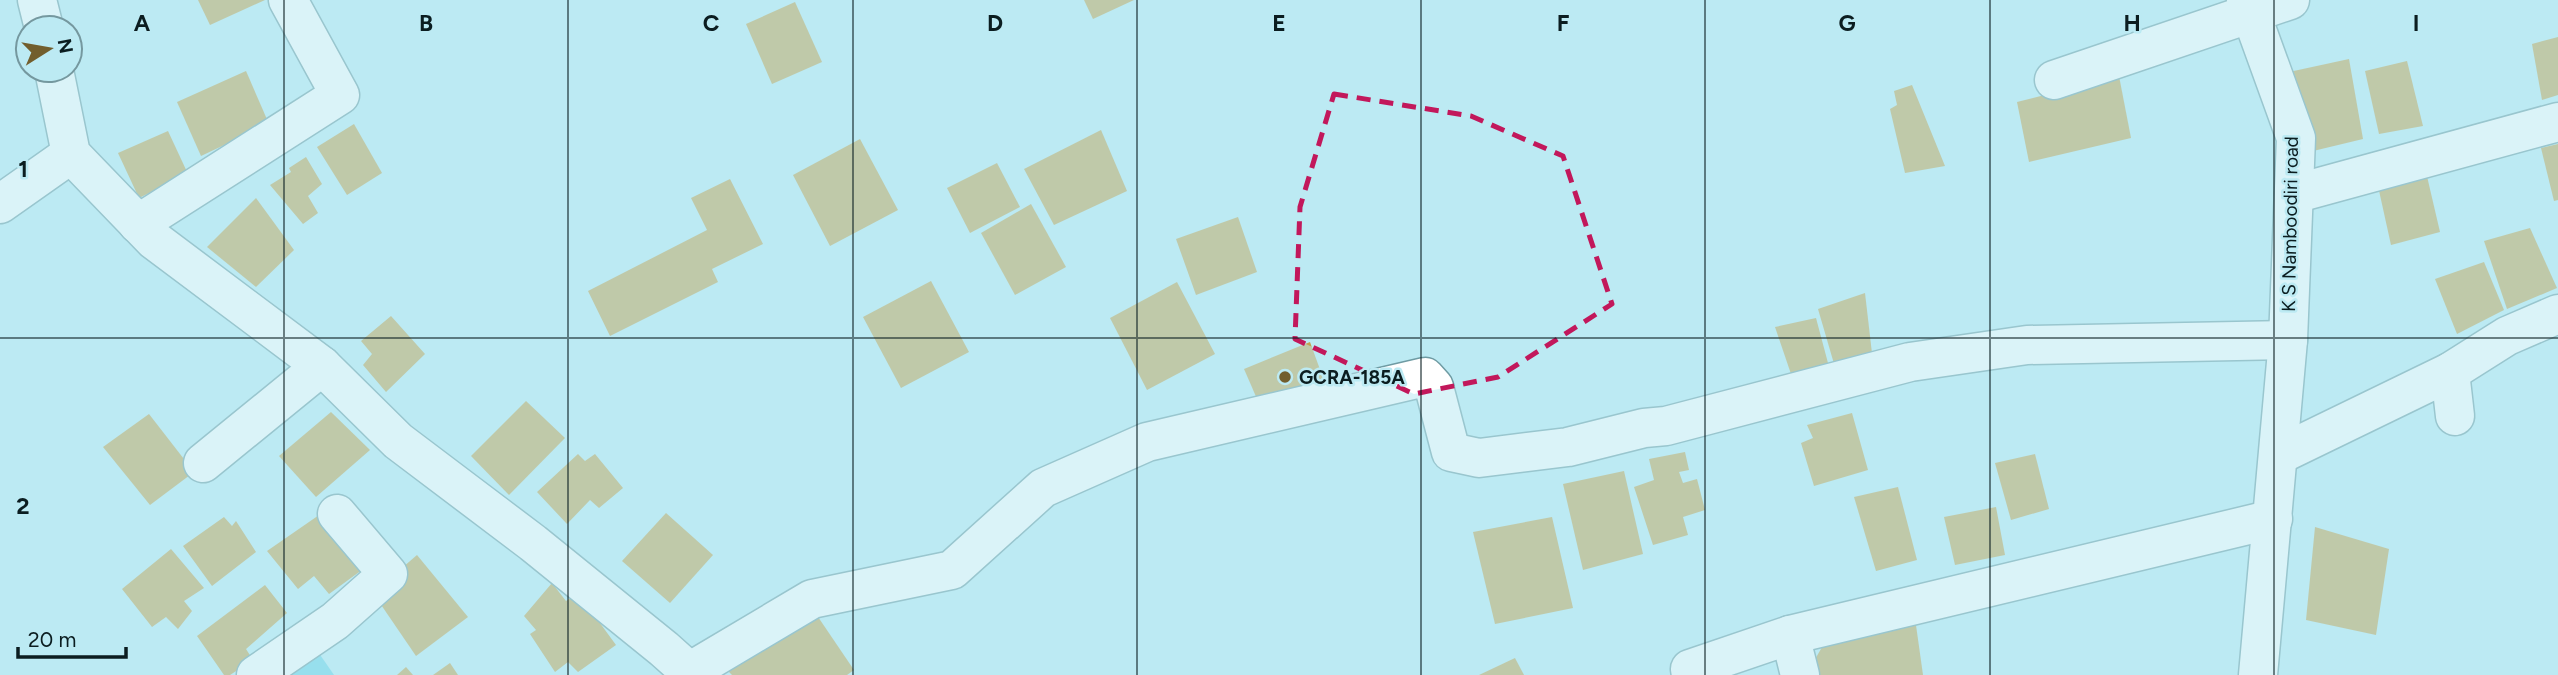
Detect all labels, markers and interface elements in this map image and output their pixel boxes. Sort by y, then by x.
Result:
text: A [134,9,151,37]
text: B [419,9,433,37]
text: C [703,9,720,37]
text: D [987,9,1003,37]
text: E [1272,9,1286,37]
text: F [1557,9,1570,37]
text: G [1838,9,1856,37]
text: H [2123,9,2141,37]
text: I [2413,9,2419,37]
north arrow [14,14,84,84]
text: N [53,36,78,55]
street label: K S Namboodiri road [2277,136,2303,312]
text: 1 [18,155,28,183]
place label: GCRA-185A [1299,366,1405,389]
marker: GCRA-185A [1277,369,1293,385]
text: 2 [16,492,30,520]
scale bar [18,616,126,660]
text: 20 m [28,627,76,652]

